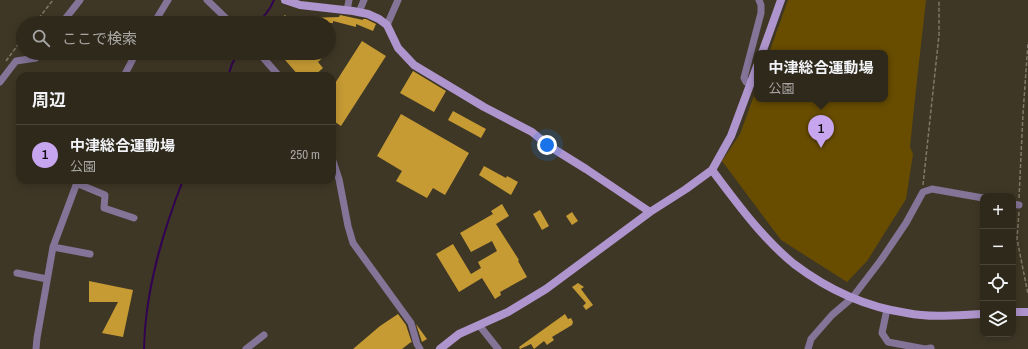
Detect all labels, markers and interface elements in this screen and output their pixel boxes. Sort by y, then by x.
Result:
search box [16,16,336,60]
icon: search [30,27,52,49]
text: ここで検索 [62,28,137,49]
popup [754,50,888,102]
text: 中津総合運動場 [768,57,874,78]
text: 公園 [768,80,795,97]
text: 周辺 [32,88,66,111]
pin: 1 [808,115,834,148]
text: 中津総合運動場 [70,135,175,156]
your location [537,135,557,155]
text: 1 [42,146,48,163]
text: 250 m [290,146,320,163]
text: 公園 [70,158,96,175]
map controls [980,193,1016,337]
button: + [980,193,1016,229]
button: − [980,229,1016,265]
button: locate [980,265,1016,301]
button: layers [980,301,1016,337]

